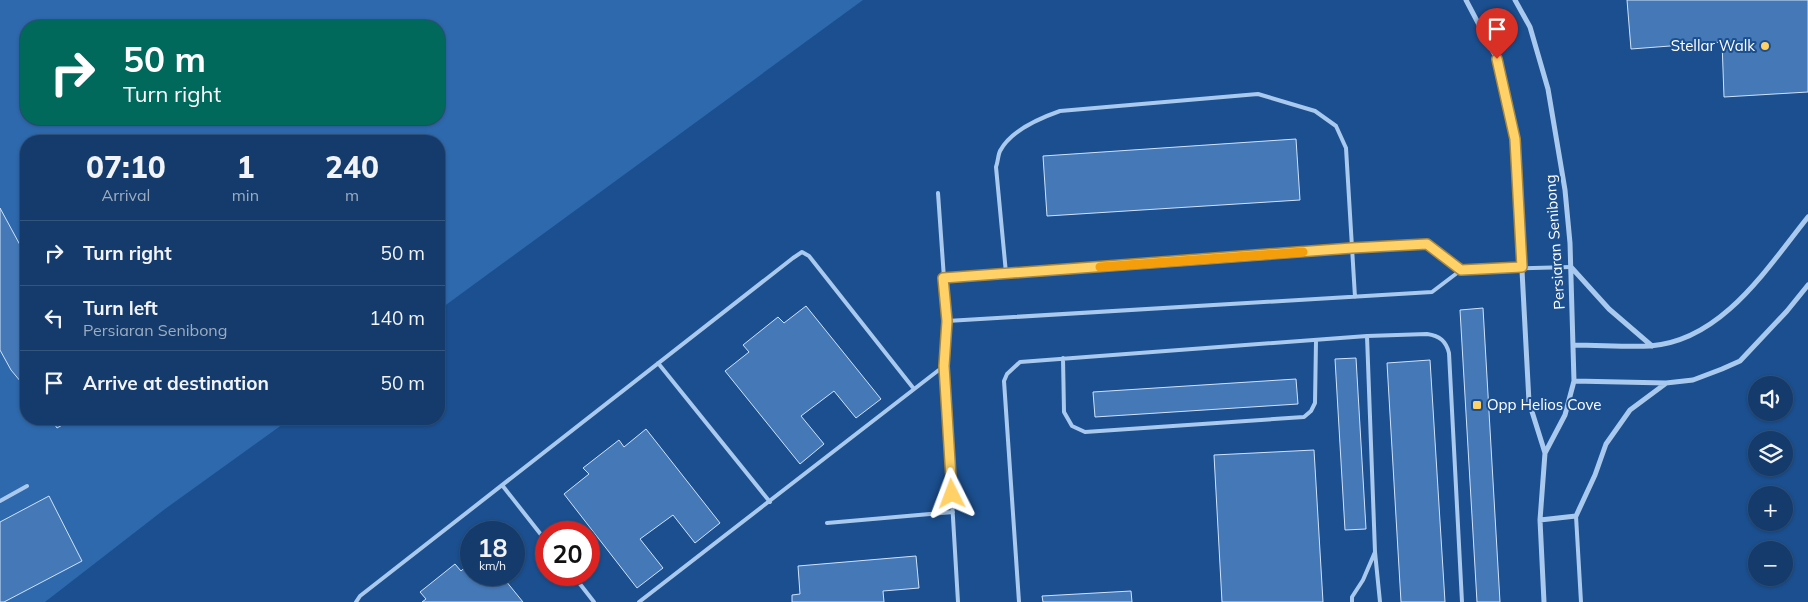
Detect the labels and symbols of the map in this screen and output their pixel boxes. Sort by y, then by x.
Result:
pin [1476,8,1518,59]
place label: Stellar Walk [1671,36,1755,55]
marker: Stellar Walk [1759,40,1771,52]
street label: Persiaran Senibong [1540,174,1569,310]
place label: Opp Helios Cove [1487,395,1601,414]
marker: Opp Helios Cove [1471,399,1483,411]
position arrow [925,467,977,519]
speed limit sign: 20 [535,521,600,586]

